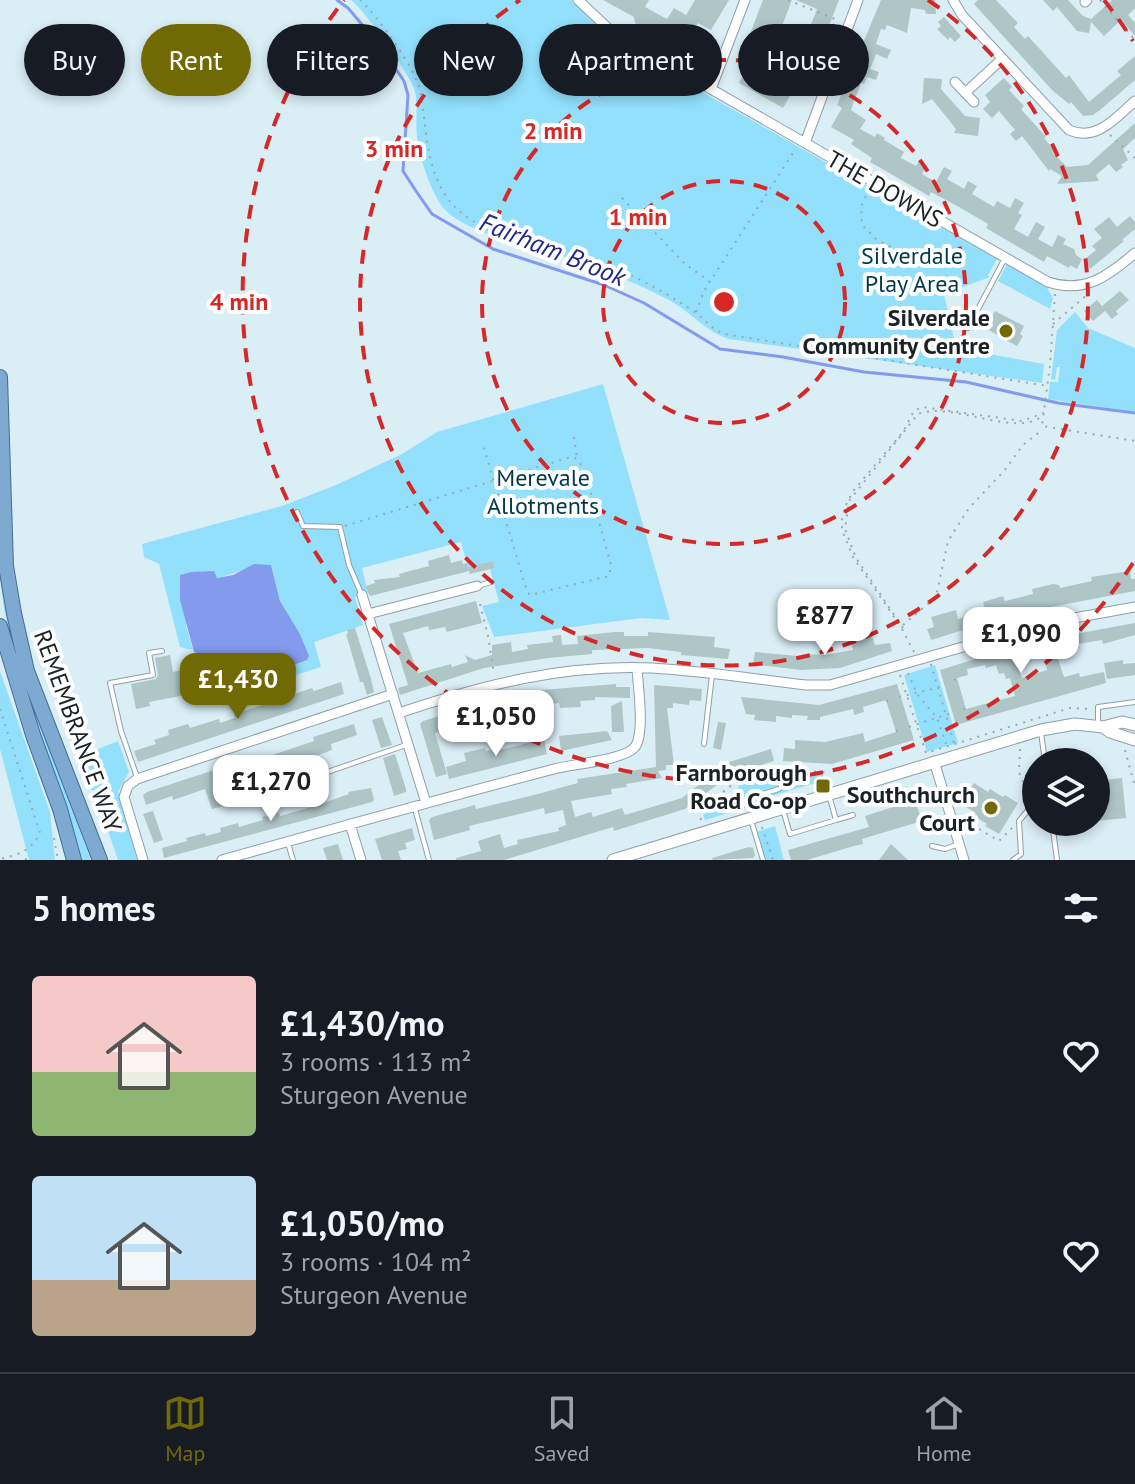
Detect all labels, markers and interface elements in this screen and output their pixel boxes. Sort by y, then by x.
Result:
chip: Buy [24,24,125,96]
chip: Rent [141,24,251,96]
chip: Filters [267,24,398,96]
chip: New [414,24,523,96]
chip: Apartment [539,24,722,96]
chip: House [738,24,869,96]
text: 2 min [524,115,582,146]
text: 3 min [365,133,423,164]
street label: THE DOWNS [821,143,949,235]
text: 1 min [609,201,667,232]
water label: Fairham Brook [475,205,632,294]
park label: Silverdale Play Area [861,240,963,299]
text: 4 min [210,286,268,317]
centre of rings [710,288,738,316]
place label: Silverdale Community Centre [802,302,990,361]
marker: Silverdale Community Centre [997,322,1015,340]
park label: Merevale Allotments [487,462,599,521]
pin: £877 [778,589,872,657]
text: £877 [796,598,854,631]
pin: £1,090 [956,607,1086,675]
text: £1,090 [981,616,1061,649]
street label: REMEMBRANCE WAY [27,625,129,837]
pin: £1,430 [173,653,303,721]
text: £1,430 [198,662,278,695]
pin: £1,050 [431,690,561,758]
text: £1,050 [456,699,536,732]
map controls [1022,748,1110,836]
button: layers [1022,748,1110,836]
pin: £1,270 [206,755,336,823]
place label: Farnborough Road Co-op [675,757,807,816]
text: £1,270 [231,764,311,797]
marker: Farnborough Road Co-op [814,777,832,795]
place label: Southchurch Court [847,779,976,838]
marker: Southchurch Court [982,799,1000,817]
text: 5 homes [32,886,156,930]
icon: filters [1059,886,1103,930]
text: £1,430/mo [280,1001,444,1045]
icon: home [96,1008,192,1104]
icon: heart [1059,1034,1103,1078]
text: 3 rooms · 113 m² [280,1045,472,1078]
text: Sturgeon Avenue [280,1078,468,1111]
text: £1,050/mo [280,1201,444,1245]
icon: home [96,1208,192,1304]
icon: heart [1059,1234,1103,1278]
text: 3 rooms · 104 m² [280,1245,472,1278]
text: Sturgeon Avenue [280,1278,468,1311]
tab: Map [163,1391,207,1467]
tab: Saved [534,1391,590,1467]
tab: Home [916,1391,972,1467]

